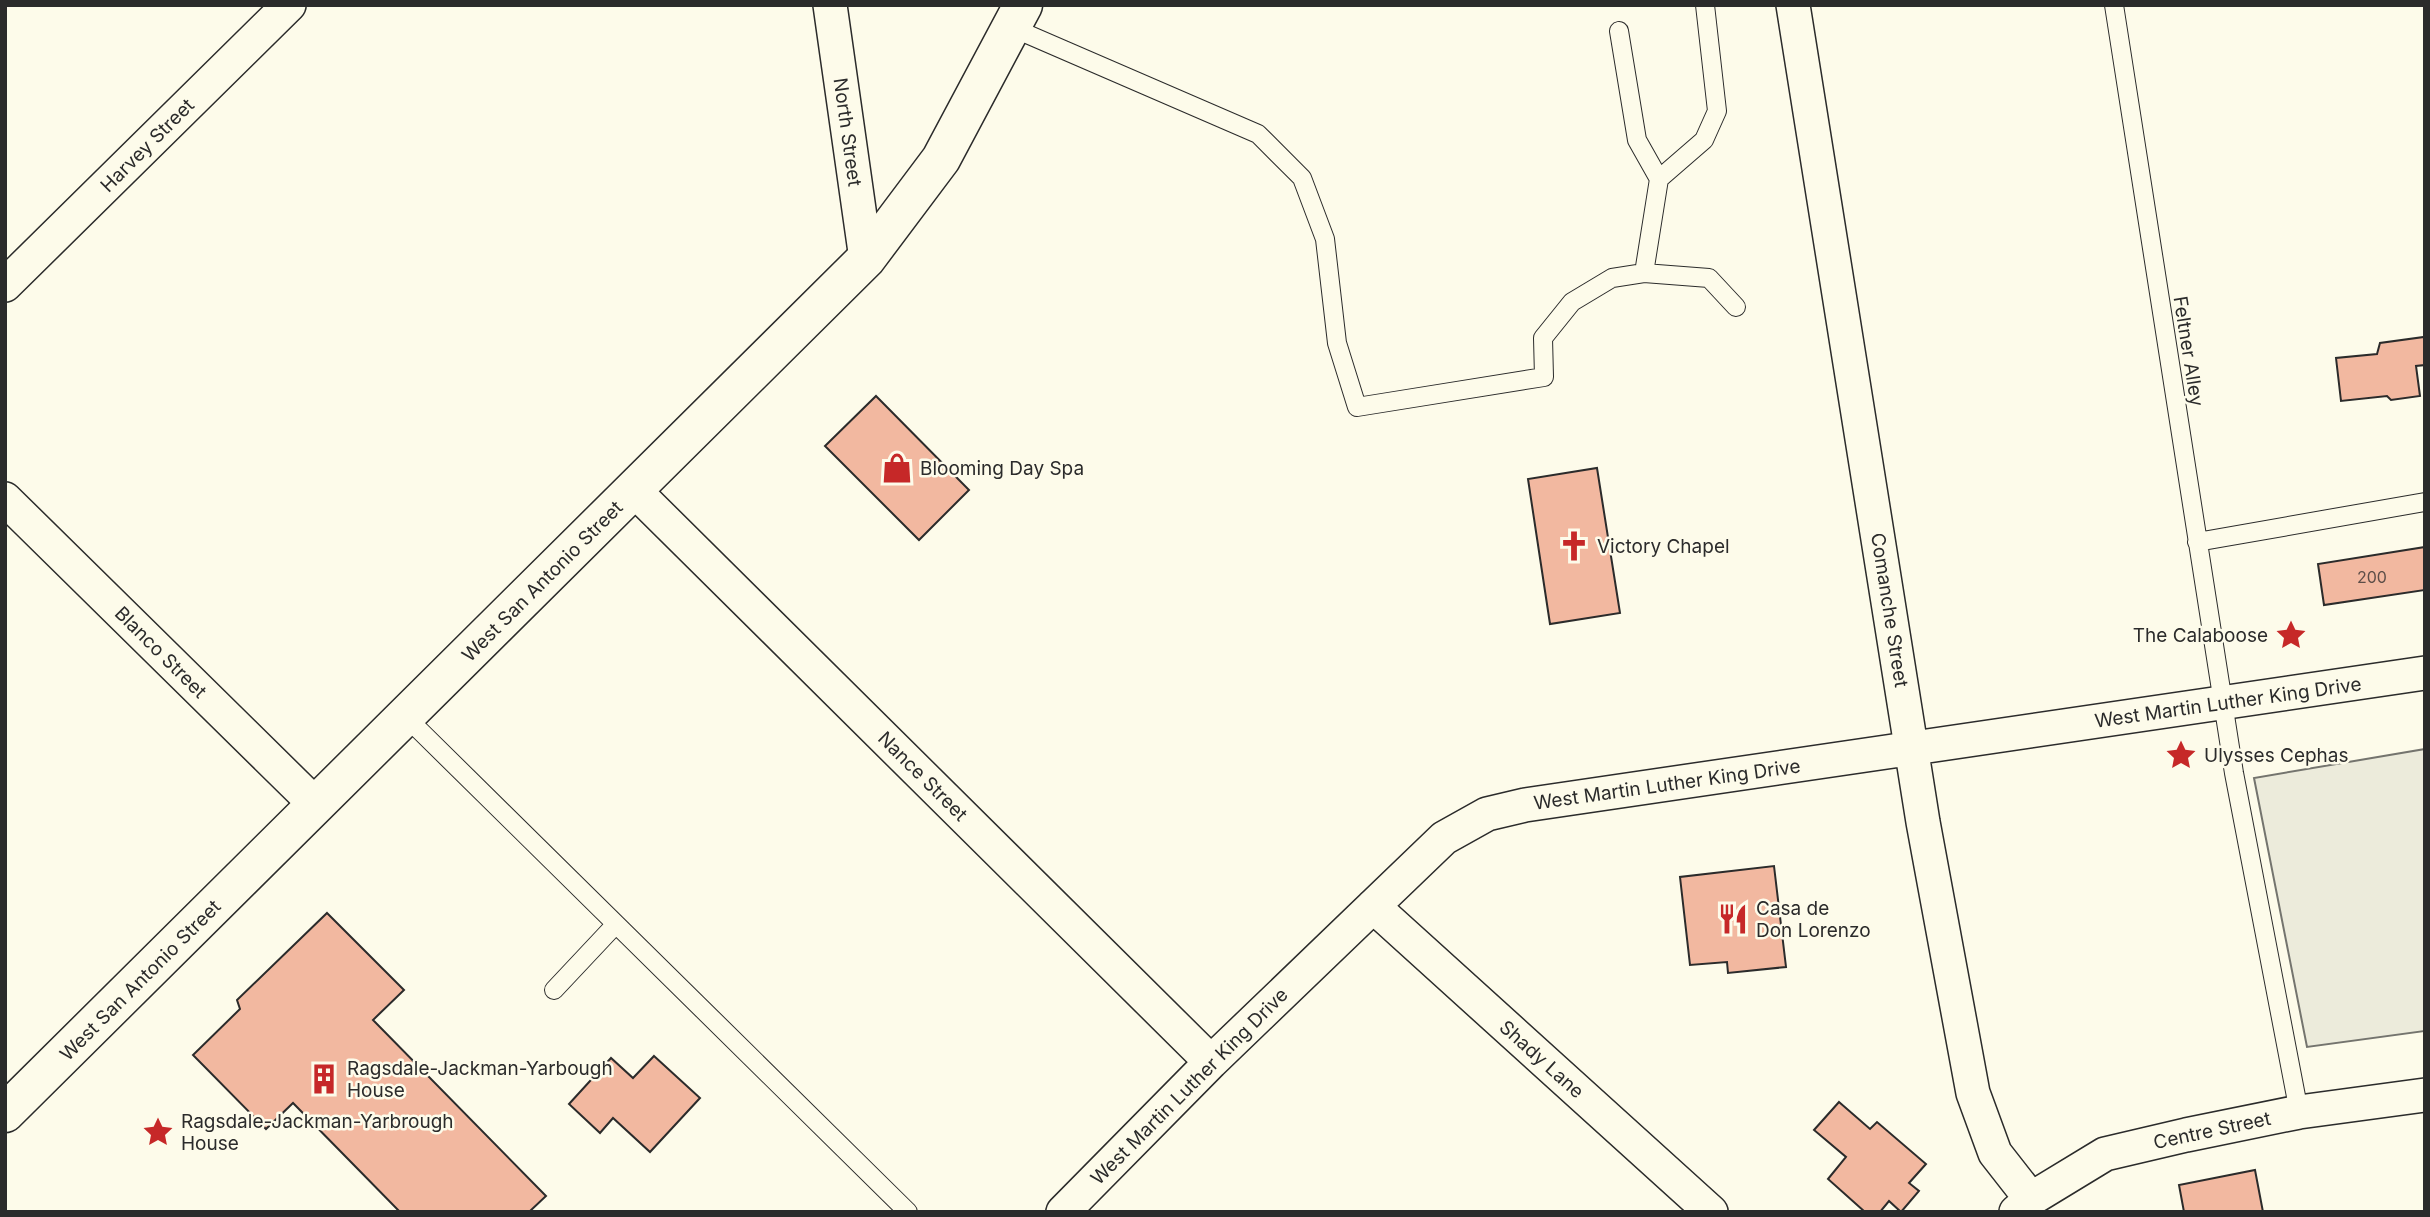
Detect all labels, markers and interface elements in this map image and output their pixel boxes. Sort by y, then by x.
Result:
street label: North Street [828,76,867,188]
street label: Harvey Street [96,94,199,197]
street label: Feltner Alley [2168,294,2209,408]
shop icon: Blooming Day Spa [880,451,914,485]
place label: Blooming Day Spa [920,457,1084,480]
street label: West San Antonio Street [457,496,627,666]
church icon: Victory Chapel [1557,529,1591,563]
street label: Comanche Street [1866,531,1913,689]
place label: Victory Chapel [1597,535,1730,558]
house number: 200 [2357,567,2387,587]
street label: Blanco Street [110,602,211,703]
place icon: The Calaboose [2274,618,2308,652]
place label: The Calaboose [2133,624,2268,647]
street label: West Martin Luther King Drive [2093,672,2363,733]
street label: Nance Street [873,727,972,826]
place icon: Ulysses Cephas [2164,738,2198,772]
place label: Ulysses Cephas [2204,744,2349,767]
street label: West Martin Luther King Drive [1532,754,1802,815]
street label: West San Antonio Street [55,895,225,1065]
place label: Casa de Don Lorenzo [1756,897,1871,942]
restaurant icon: Casa de Don Lorenzo [1716,902,1750,936]
street label: West Martin Luther King Drive [1086,983,1293,1190]
street label: Shady Lane [1495,1016,1589,1103]
place label: Ragsdale-Jackman-Yarbough House [347,1057,613,1102]
building icon: Ragsdale-Jackman-Yarbough House [307,1062,341,1096]
street label: Centre Street [2151,1107,2273,1154]
place label: Ragsdale-Jackman-Yarbrough House [181,1110,454,1155]
place icon: Ragsdale-Jackman-Yarbrough House [141,1115,175,1149]

